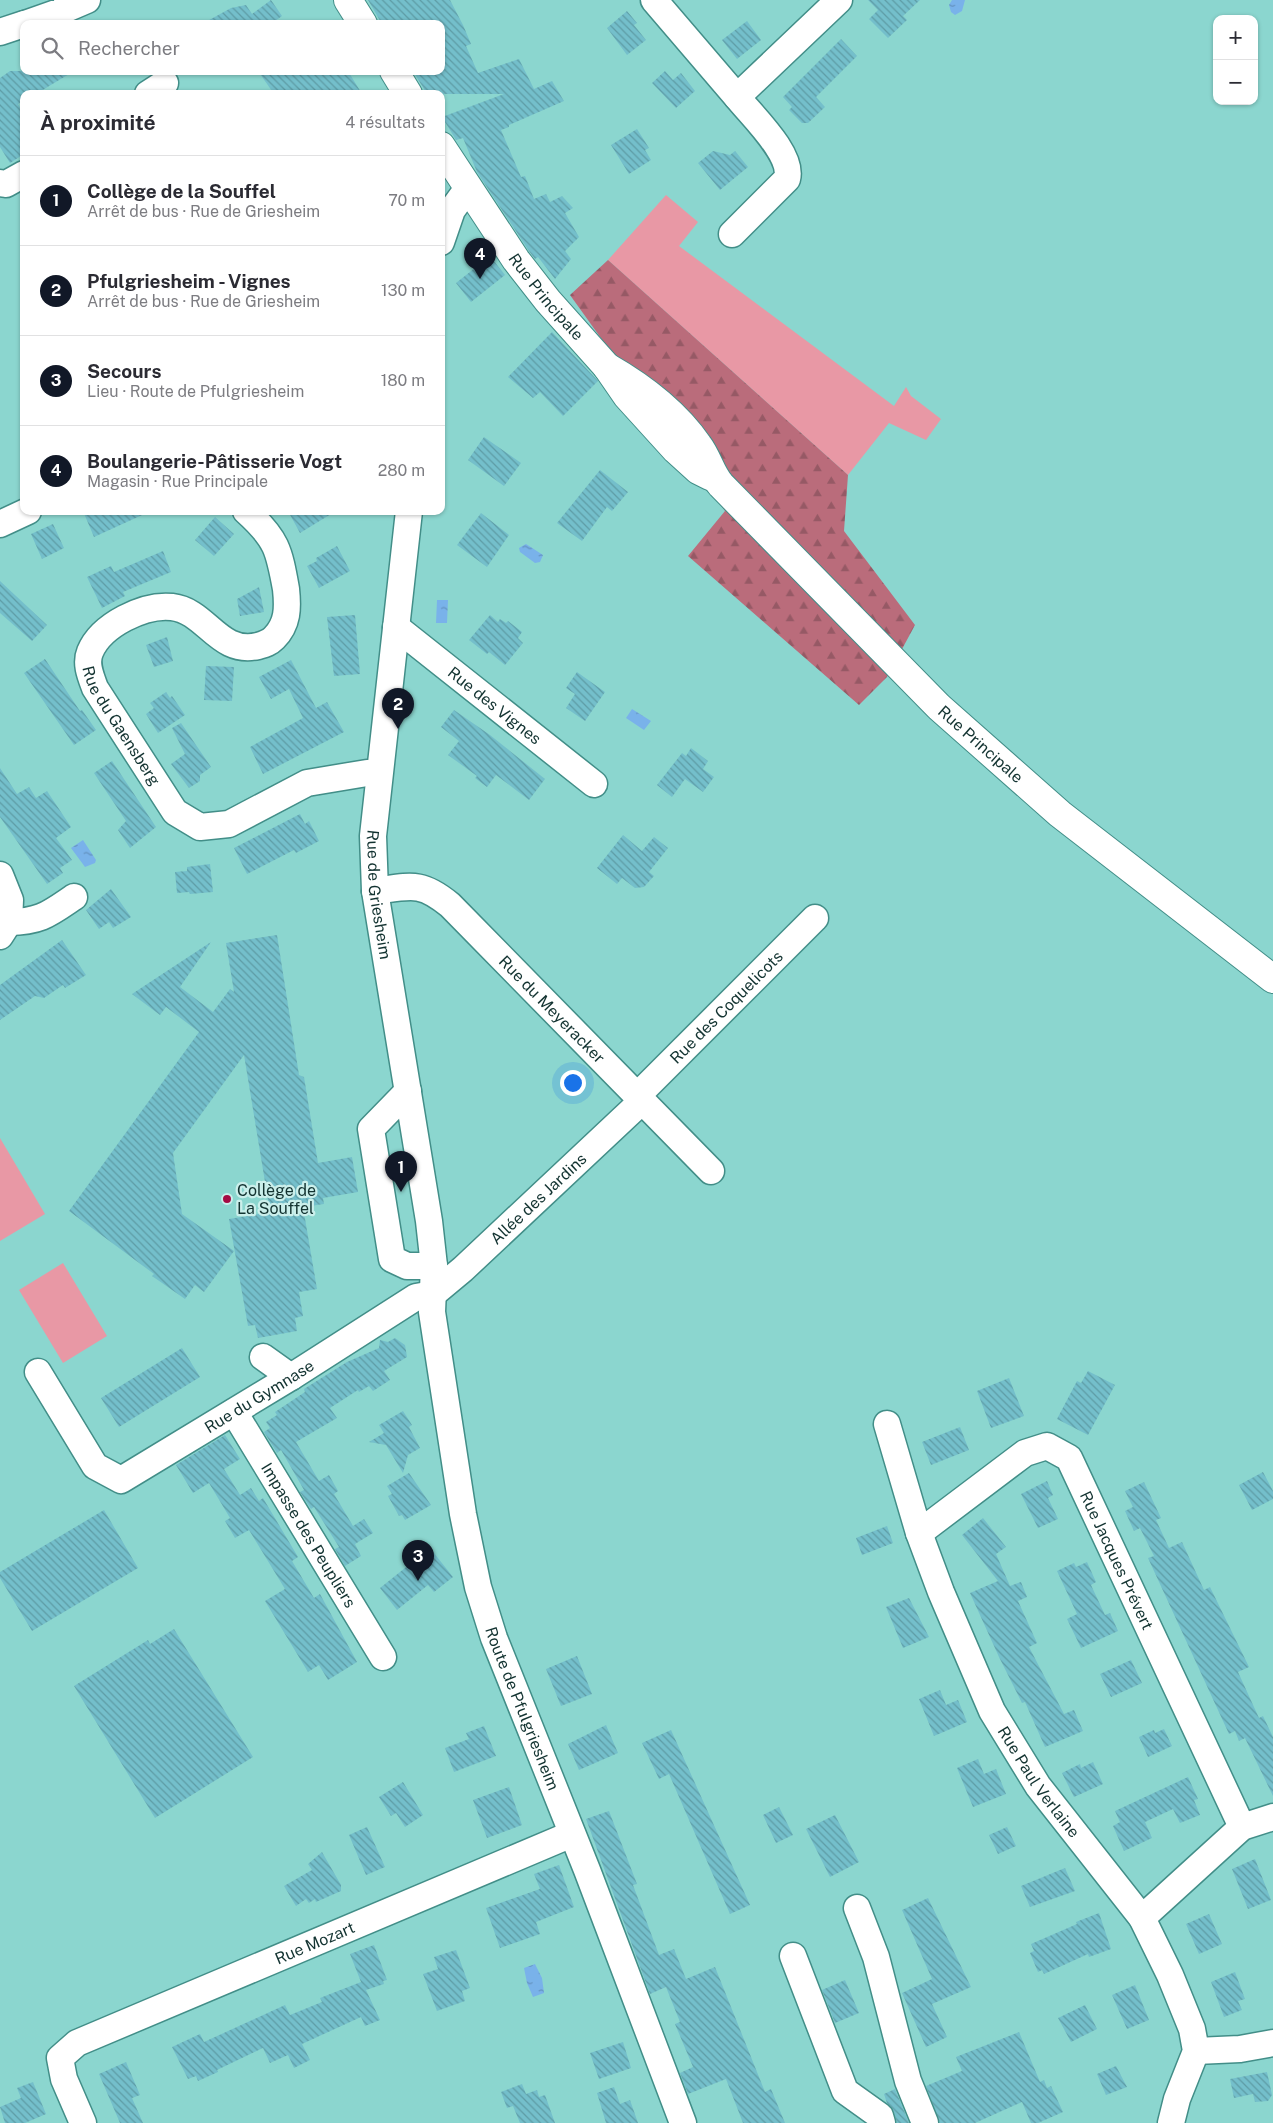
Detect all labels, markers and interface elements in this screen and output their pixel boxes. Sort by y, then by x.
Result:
map controls [1213,15,1258,105]
button: + [1213,15,1258,60]
search box [20,20,445,75]
icon: search [38,34,66,62]
text: Rechercher [78,37,180,59]
button: − [1213,60,1258,105]
text: À proximité [40,110,156,135]
text: 4 résultats [345,113,425,132]
text: Collège de la Souffel [87,180,276,202]
text: 1 [53,191,59,210]
text: 70 m [388,191,425,210]
text: Arrêt de bus · Rue de Griesheim [87,202,320,221]
pin: 4 [464,238,496,279]
street label: Rue Principale [504,250,587,344]
text: Pfulgriesheim - Vignes [87,270,291,292]
text: 2 [51,281,61,300]
text: 130 m [381,281,425,300]
text: Arrêt de bus · Rue de Griesheim [87,292,320,311]
text: Secours [87,360,161,382]
text: 3 [51,371,61,390]
text: 180 m [381,371,425,390]
text: Lieu · Route de Pfulgriesheim [87,382,304,401]
text: Boulangerie-Pâtisserie Vogt [87,450,342,472]
text: 4 [51,461,61,480]
text: 280 m [378,461,425,480]
text: Magasin · Rue Principale [87,472,268,491]
street label: Rue des Vignes [444,663,545,748]
street label: Rue du Gaensberg [78,664,164,789]
pin: 2 [382,688,414,729]
street label: Rue Principale [934,702,1027,787]
street label: Rue de Griesheim [363,829,395,961]
street label: Rue des Coquelicots [666,947,787,1068]
street label: Rue du Meyeracker [495,952,609,1067]
your location [560,1070,586,1096]
street label: Allée des Jardins [486,1149,591,1249]
pin: 1 [385,1151,417,1192]
place label: Collège de La Souffel [237,1181,316,1218]
marker: Collège de La Souffel [221,1193,233,1205]
street label: Rue du Gymnase [201,1356,318,1437]
street label: Impasse des Peupliers [257,1459,360,1611]
street label: Rue Jacques Prévert [1076,1488,1157,1633]
pin: 3 [402,1540,434,1581]
street label: Route de Pfulgriesheim [481,1624,563,1793]
street label: Rue Paul Verlaine [994,1723,1084,1841]
street label: Rue Mozart [272,1918,358,1968]

